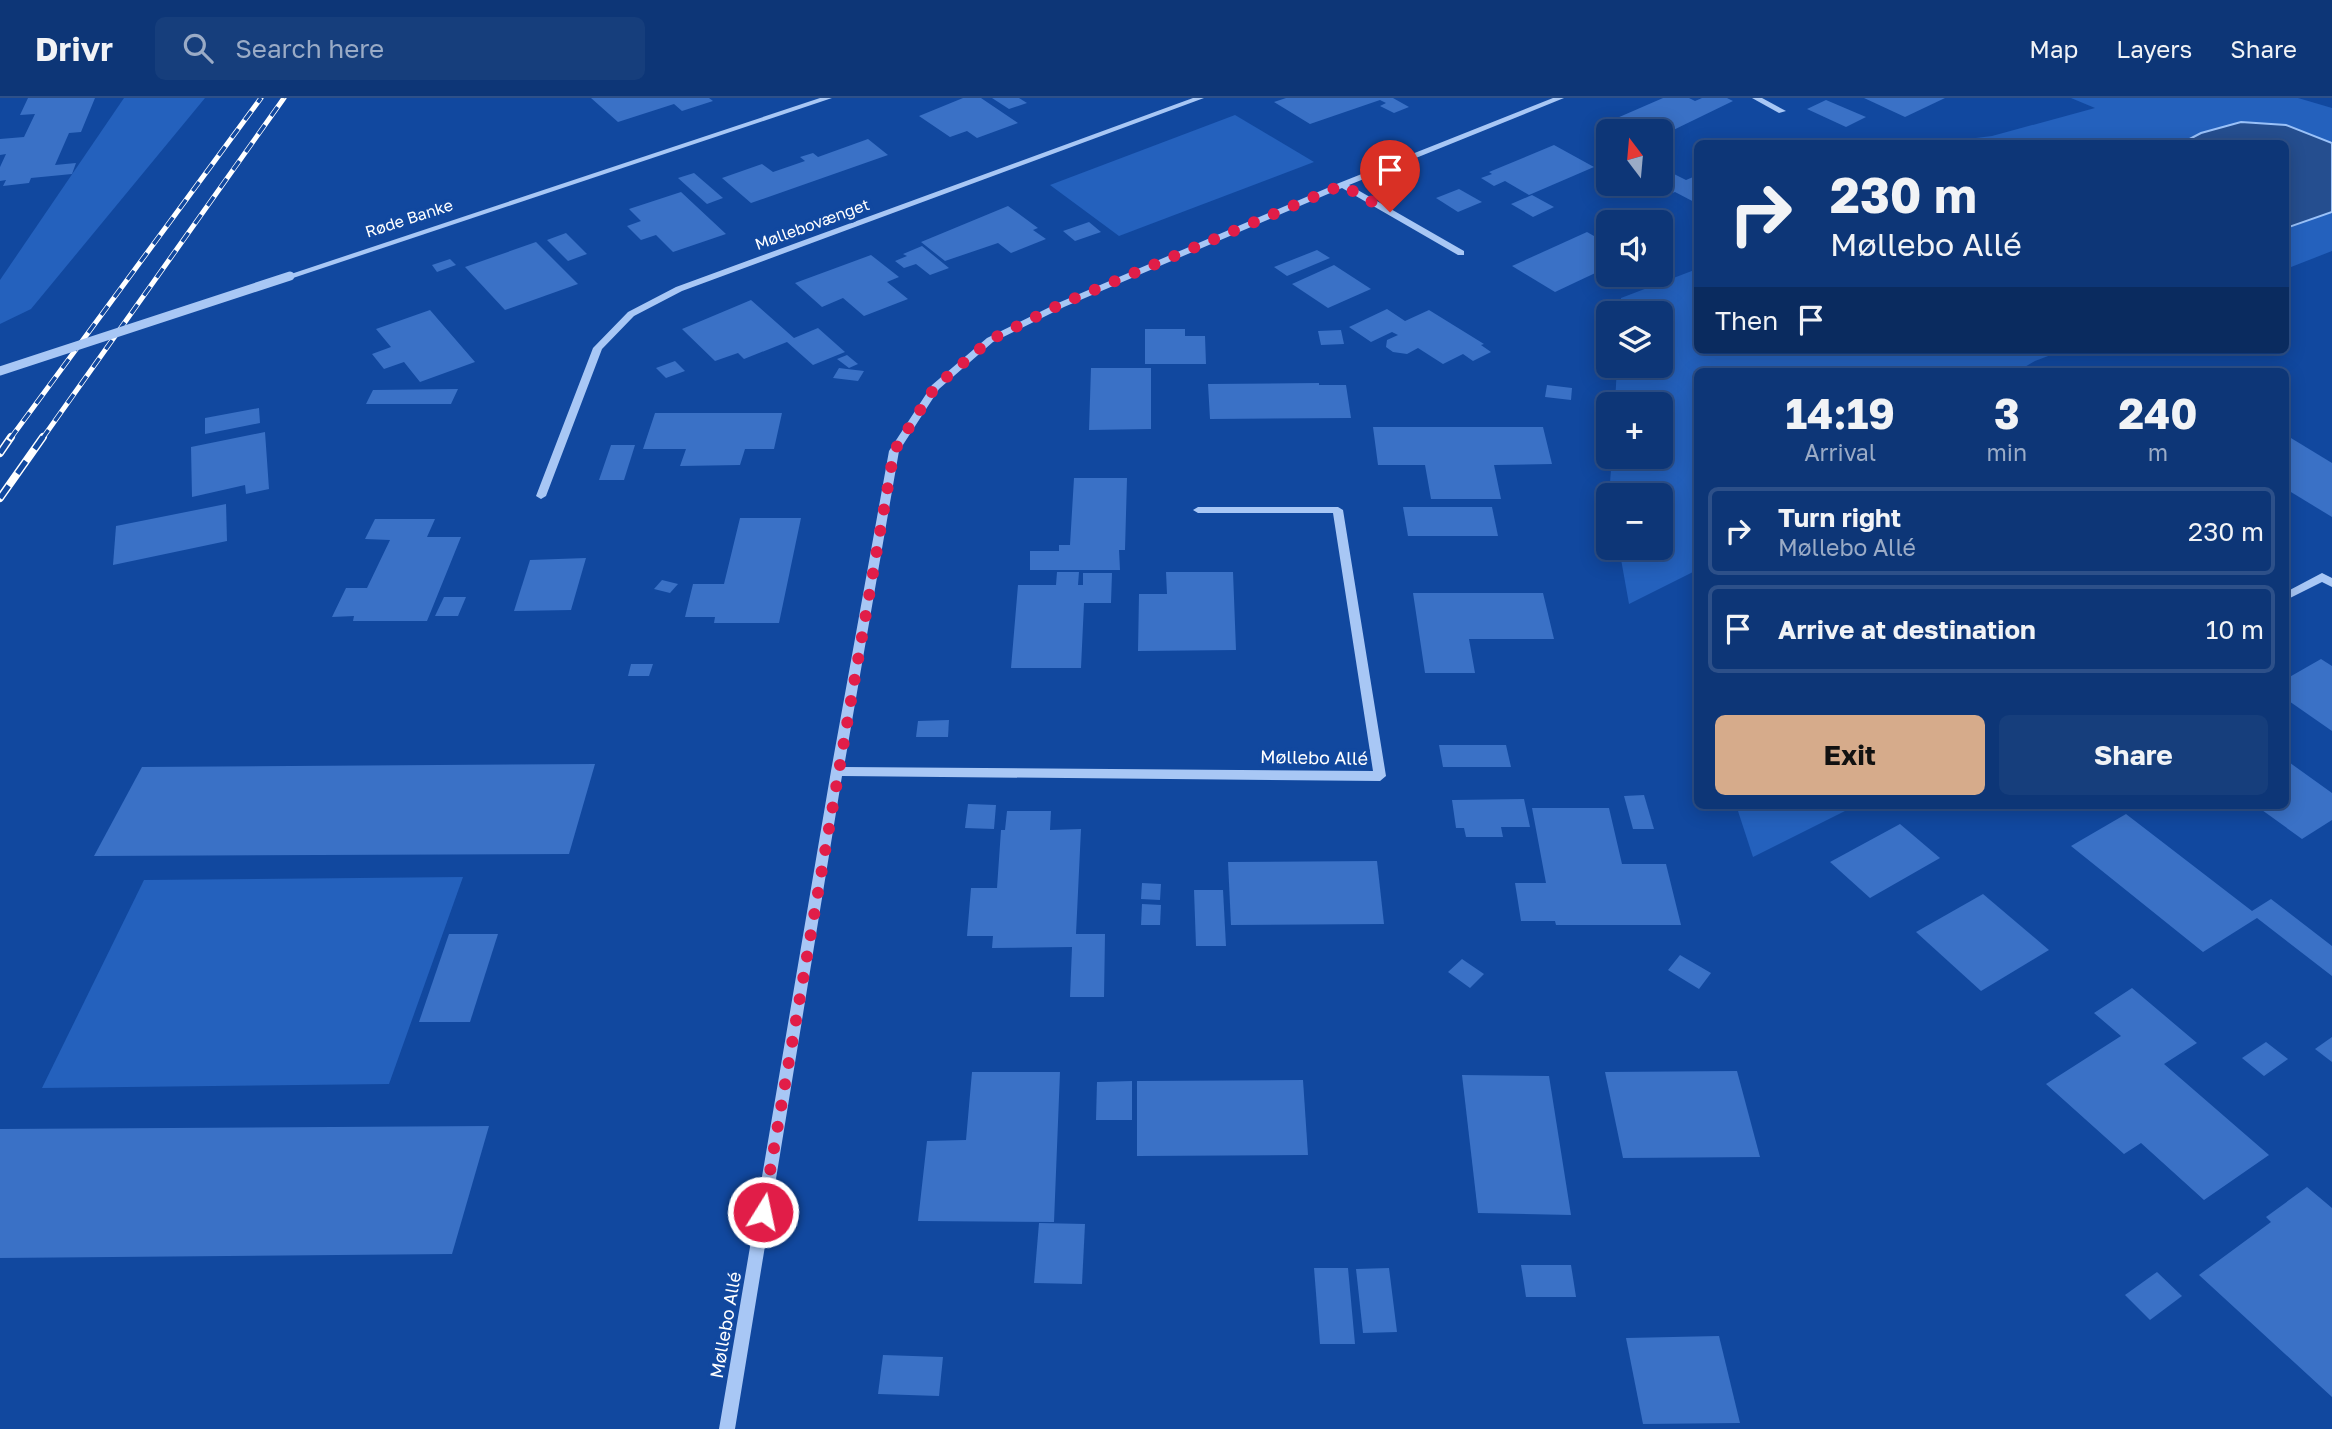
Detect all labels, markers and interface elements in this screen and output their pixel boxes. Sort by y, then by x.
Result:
search box [155,17,645,80]
text: Drivr [35,29,113,68]
icon: search [179,29,217,67]
text: Search here [235,33,384,64]
text: Map [2029,34,2078,63]
text: Layers [2116,34,2192,63]
text: Share [2230,34,2297,63]
north arrow [1596,119,1673,196]
map controls [1596,119,1673,560]
pin [1360,140,1420,212]
icon: arrive [1371,151,1409,189]
text: 230 m [1830,165,1977,224]
icon: right [1715,168,1806,259]
street label: Røde Banke [363,194,455,242]
street label: Møllebovænget [752,194,872,254]
button: sound [1596,210,1673,287]
text: Møllebo Allé [1830,225,2022,263]
button: layers [1596,301,1673,378]
icon: arrive [1792,301,1830,339]
text: Then [1715,305,1778,336]
text: 14:19 [1785,388,1895,438]
text: 3 [1994,388,2020,438]
text: 240 [2118,388,2198,438]
button: + [1596,392,1673,469]
text: Arrival [1804,438,1876,466]
text: min [1986,438,2027,466]
text: m [2148,438,2168,466]
button: − [1596,483,1673,560]
text: Turn right [1778,502,1901,533]
icon: right [1719,512,1757,550]
text: 230 m [2188,516,2264,547]
text: Møllebo Allé [1778,533,1916,561]
icon: arrive [1719,610,1757,648]
text: Arrive at destination [1778,614,2036,645]
text: 10 m [2206,614,2264,645]
button: Exit [1715,715,1985,795]
button: Share [1999,715,2268,795]
street label: Møllebo Allé [1260,745,1368,769]
position arrow [726,1175,800,1249]
street label: Møllebo Allé [705,1270,745,1380]

